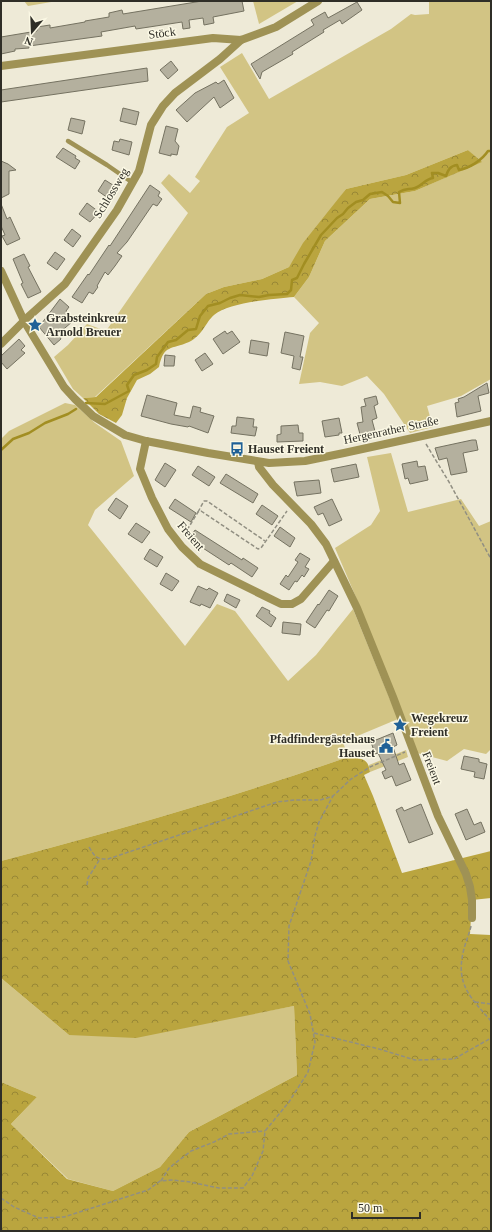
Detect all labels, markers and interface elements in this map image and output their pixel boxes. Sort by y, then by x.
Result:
north arrow [12,12,52,52]
street label: Stöck [147,24,177,42]
text: N [23,34,34,48]
street label: Schlossweg [90,165,132,221]
place label: Grabsteinkreuz Arnold Breuer [46,311,127,339]
place icon: Grabsteinkreuz Arnold Breuer [27,317,43,333]
street label: Hergenrather Straße [342,413,440,447]
bus stop icon: Hauset Freient [229,441,245,457]
place label: Hauset Freient [248,442,324,456]
street label: Freient [175,519,208,554]
place label: Wegekreuz Freient [411,711,469,739]
place icon: Wegekreuz Freient [392,717,408,733]
place label: Pfadfindergästehaus Hauset [270,732,375,760]
public building icon: Pfadfindergästehaus Hauset [378,738,394,754]
street label: Freient [419,750,445,787]
scale bar [352,1194,420,1220]
text: 50 m [358,1201,383,1215]

